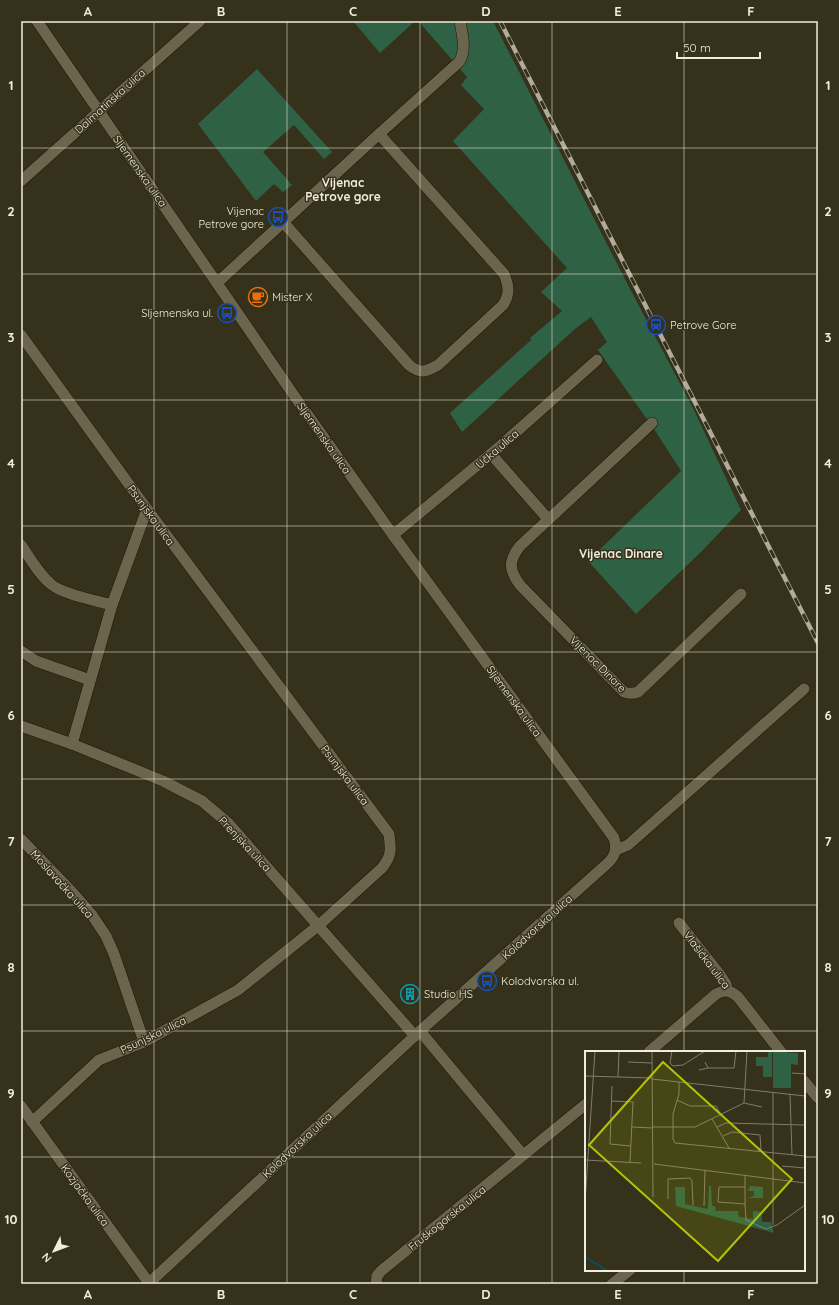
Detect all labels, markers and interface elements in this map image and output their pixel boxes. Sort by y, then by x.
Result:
text: A [84,3,93,19]
text: B [217,3,225,19]
text: C [349,3,357,19]
text: D [481,3,491,19]
text: E [614,3,622,19]
text: F [747,3,755,19]
scale bar [677,34,760,60]
text: 50 m [683,40,711,55]
street label: Dalmatinska ulica [72,66,148,136]
text: 1 [8,77,14,93]
text: 1 [825,77,831,93]
street label: Sljemenska ulica [110,132,170,210]
district label: Vijenac Petrove gore [305,175,381,204]
text: 2 [7,203,15,219]
text: 2 [824,203,832,219]
place label: Vijenac Petrove gore [199,204,264,231]
bus stop icon: Vijenac Petrove gore [267,206,289,228]
cafe icon: Mister X [247,286,269,308]
place label: Mister X [272,290,313,304]
bus stop icon: Sljemenska ul. [216,302,238,324]
place label: Sljemenska ul. [141,306,213,320]
station icon: Petrove Gore [645,314,667,336]
place label: Petrove Gore [670,318,736,332]
text: 3 [8,329,15,345]
text: 3 [825,329,832,345]
street label: Sljemenska ulica [294,399,354,477]
street label: Učka ulica [473,426,521,472]
text: 4 [7,455,15,471]
text: 4 [824,455,832,471]
street label: Psunjska ulica [124,482,178,548]
district label: Vijenac Dinare [579,546,663,561]
text: 5 [7,581,15,597]
text: 5 [824,581,832,597]
street label: Vijenac Dinare [567,633,629,695]
street label: Sljemenska ulica [483,663,545,739]
text: 6 [7,707,15,723]
text: 6 [824,707,832,723]
street label: Psunjska ulica [318,742,372,808]
street label: Prenjska ulica [216,814,274,874]
text: 7 [7,833,15,849]
text: 7 [824,833,832,849]
street label: Moslavačka ulica [28,847,96,921]
street label: Kolodvorska ulica [499,892,575,962]
street label: Vlašićka ulica [681,928,733,992]
text: 8 [7,959,15,975]
text: 8 [824,959,832,975]
bus stop icon: Kolodvorska ul. [476,970,498,992]
place label: Kolodvorska ul. [501,974,579,988]
building icon: Studio HS [399,983,421,1005]
place label: Studio HS [424,987,473,1001]
street label: Psunjska ulica [118,1013,188,1057]
inset map [585,1051,805,1271]
text: 9 [7,1085,15,1101]
text: 9 [824,1085,832,1101]
street label: Kolodvorska ulica [259,1109,335,1181]
street label: Kozjačka ulica [58,1161,112,1229]
street label: Fruškogorska ulica [405,1182,489,1254]
text: 10 [4,1211,18,1227]
text: 10 [821,1211,835,1227]
north arrow [34,1231,74,1271]
text: N [39,1250,54,1265]
text: A [84,1286,93,1302]
text: B [217,1286,225,1302]
text: C [349,1286,357,1302]
text: D [481,1286,491,1302]
text: E [614,1286,622,1302]
text: F [747,1286,755,1302]

